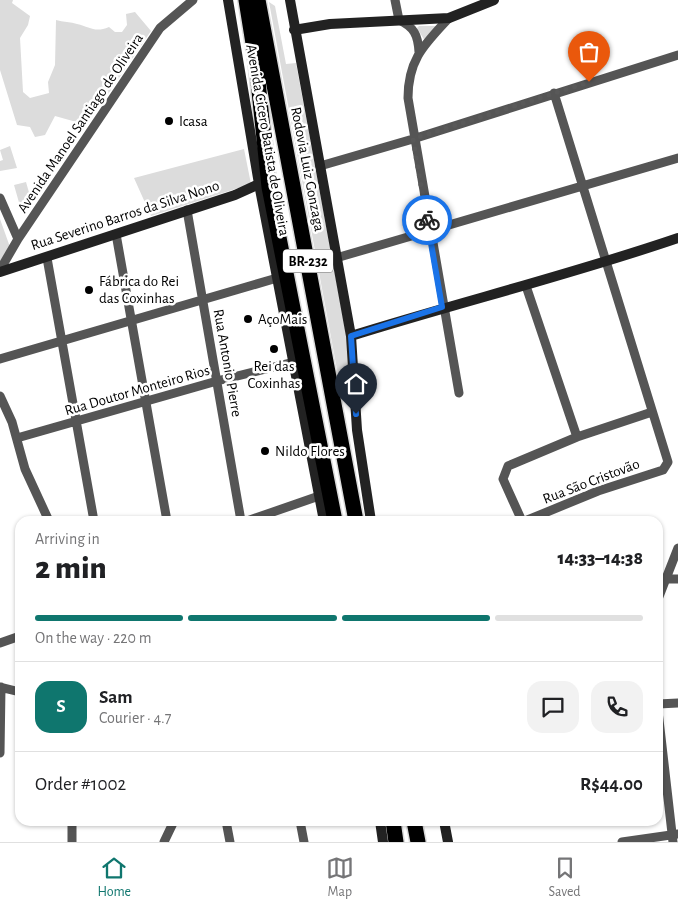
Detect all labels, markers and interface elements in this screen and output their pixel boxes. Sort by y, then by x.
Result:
street label: Avenida Manoel Santiago de Oliveira [15,31,146,216]
pin [568,31,610,82]
icon: bag [575,38,603,66]
street label: Avenida Cicero Batista de Oliveira [243,43,292,237]
street label: Rodovia Luiz Gonzaga [288,106,327,233]
place label: Icasa [179,114,208,129]
marker: Icasa [163,115,175,127]
street label: Rua Severino Barros da Silva Nono [29,178,221,253]
courier [402,195,452,245]
icon: bike [413,206,441,234]
road number: BR-232 [283,250,333,272]
place label: Fábrica do Rei das Coxinhas [99,274,179,306]
marker: Fábrica do Rei das Coxinhas [83,284,95,296]
street label: Rua Antonio Pierre [211,308,244,418]
place label: AçoMais [258,312,307,327]
marker: AçoMais [242,313,254,325]
marker: Rei das Coxinhas [268,343,280,355]
place label: Rei das Coxinhas [248,359,300,391]
street label: Rua Doutor Monteiro Rios [63,363,211,418]
pin [335,363,377,414]
icon: home [342,370,370,398]
place label: Nildo Flores [275,444,345,459]
marker: Nildo Flores [259,445,271,457]
street label: Rua São Cristovão [541,456,642,507]
text: Arriving in [35,531,100,547]
text: 14:33–14:38 [558,549,643,568]
text: 2 min [35,552,107,584]
text: On the way · 220 m [35,630,151,646]
button: chat [527,681,579,733]
button: phone [591,681,643,733]
text: Sam [99,688,133,707]
text: S [56,697,66,716]
text: Courier · 4.7 [99,710,171,726]
text: Order #1002 [35,775,126,794]
text: R$44.00 [580,775,643,794]
tab: Home [97,854,131,901]
tab: Map [326,854,354,901]
tab: Saved [549,854,581,901]

